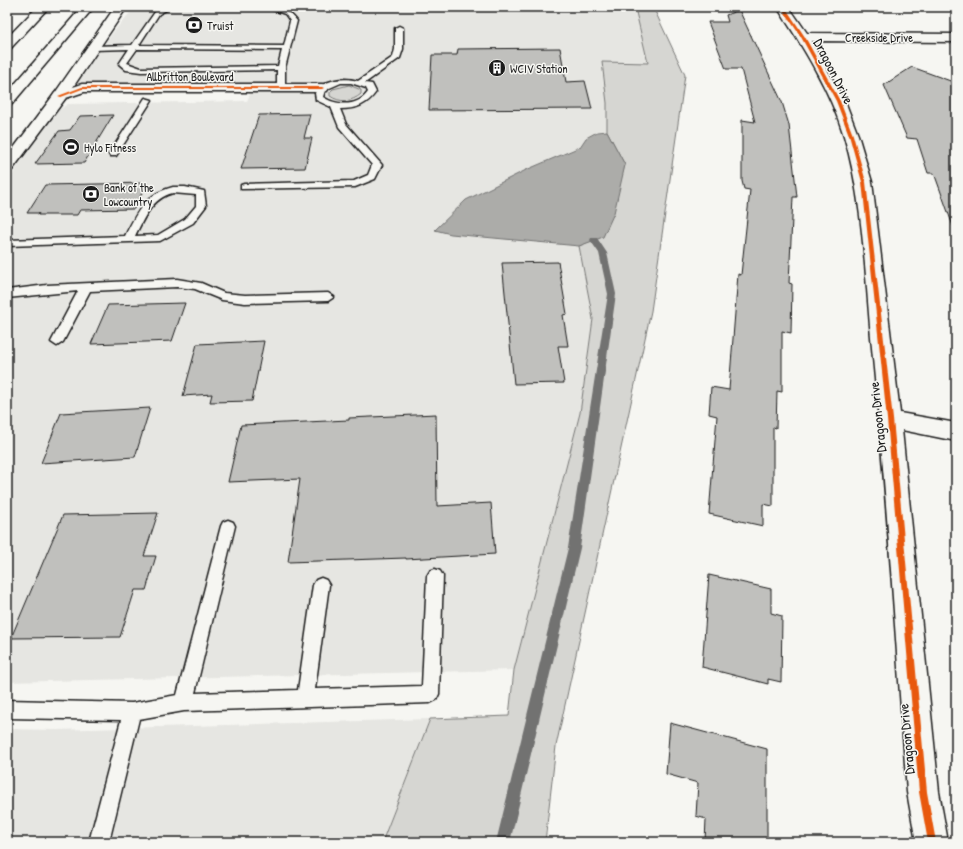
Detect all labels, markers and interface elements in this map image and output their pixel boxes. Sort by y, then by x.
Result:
bank icon: Truist [184,15,204,35]
place label: Truist [207,17,234,34]
street label: Creekside Drive [845,29,913,46]
street label: Dragoon Drive [809,35,859,108]
building icon: WCIV Station [487,58,507,78]
place label: WCIV Station [510,60,568,77]
street label: Allbritton Boulevard [146,68,234,85]
sports icon: Hylo Fitness [61,137,81,157]
place label: Hylo Fitness [84,139,137,156]
place label: Bank of the Lowcountry [104,179,154,210]
bank icon: Bank of the Lowcountry [81,184,101,204]
street label: Dragoon Drive [864,380,891,453]
street label: Dragoon Drive [893,702,920,775]

